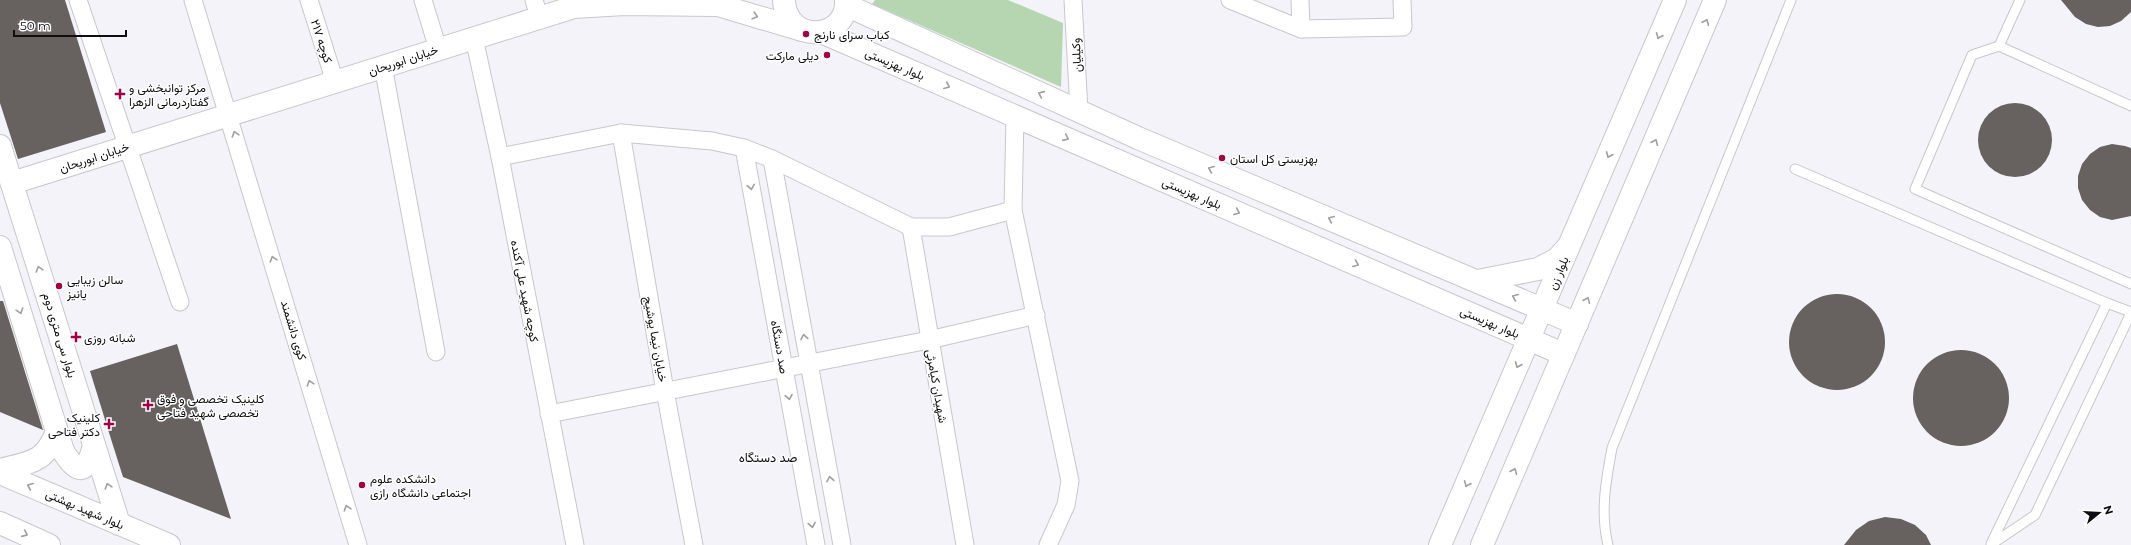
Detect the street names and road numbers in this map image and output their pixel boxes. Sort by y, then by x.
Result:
street label: کوچه ۲۱۷ [307,17,336,65]
street label: وکیلیان [1068,37,1085,73]
street label: خیابان ابوریحان [366,42,440,79]
street label: بلوار بهزیستی [863,45,927,84]
street label: خیابان ابوریحان [57,139,131,176]
street label: بلوار بهزیستی [1160,174,1224,213]
street label: کوچه شهید علی آکنده [507,239,542,343]
street label: بلوار زن [1544,254,1573,292]
street label: بلوار سی متری دوم [39,291,80,380]
street label: خیابان نیما یوشیج [639,295,671,383]
street label: کوی دانشمند [277,298,310,362]
street label: بلوار بهزیستی [1458,303,1522,342]
street label: صد دستگاه [768,319,792,375]
street label: شهیدان کیامرثی [922,348,951,424]
street label: بلوار شهید بهشتی [43,486,126,533]

